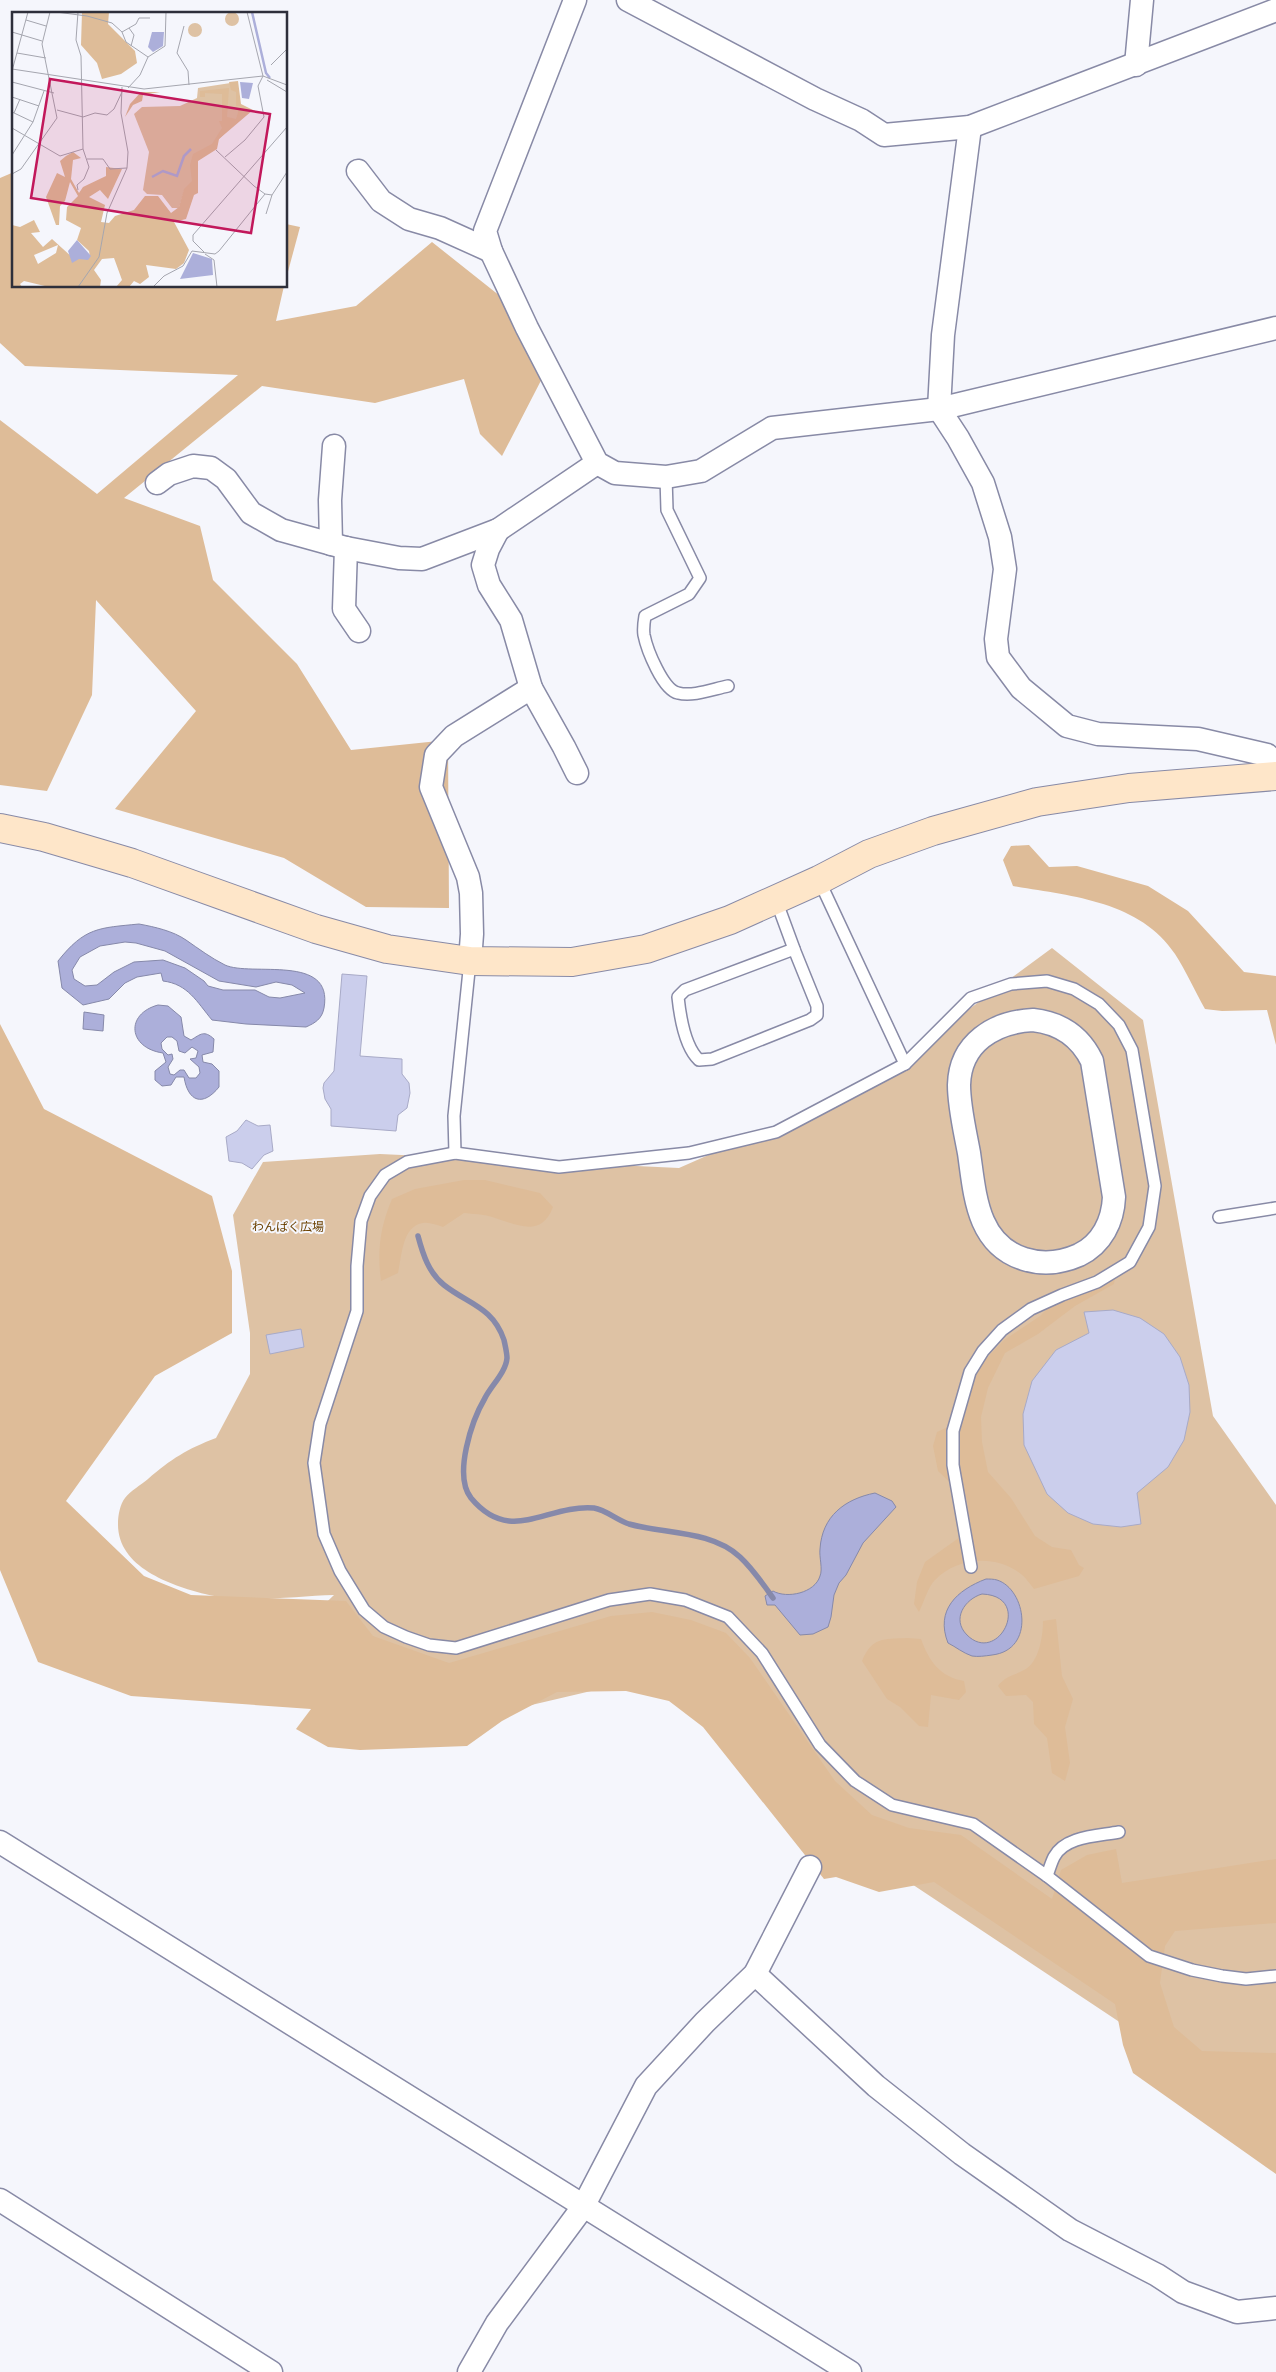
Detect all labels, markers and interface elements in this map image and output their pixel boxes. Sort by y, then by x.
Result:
inset map [12,12,288,288]
park label: わんぱく広場 [252,1220,324,1234]

